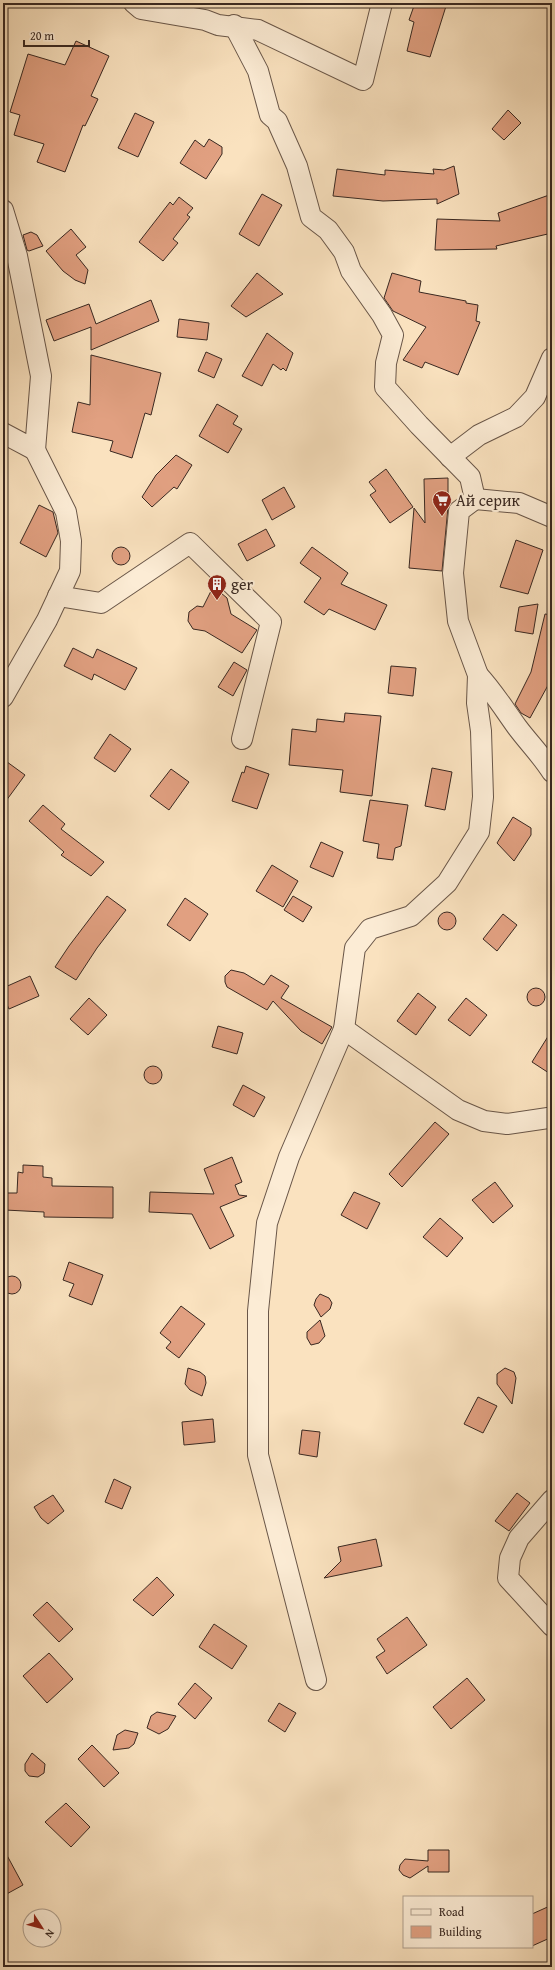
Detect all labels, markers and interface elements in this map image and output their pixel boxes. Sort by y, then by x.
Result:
scale bar [24,22,89,48]
text: 20 m [30,27,54,44]
place label: Ай серик [456,488,520,512]
supermarket icon: Ай серик [431,489,453,517]
place label: ger [231,572,253,596]
building icon: ger [206,573,228,601]
legend [403,1896,533,1948]
text: Road [439,1903,465,1920]
north arrow [22,1908,62,1948]
text: Building [439,1923,482,1940]
text: N [41,1926,59,1942]

